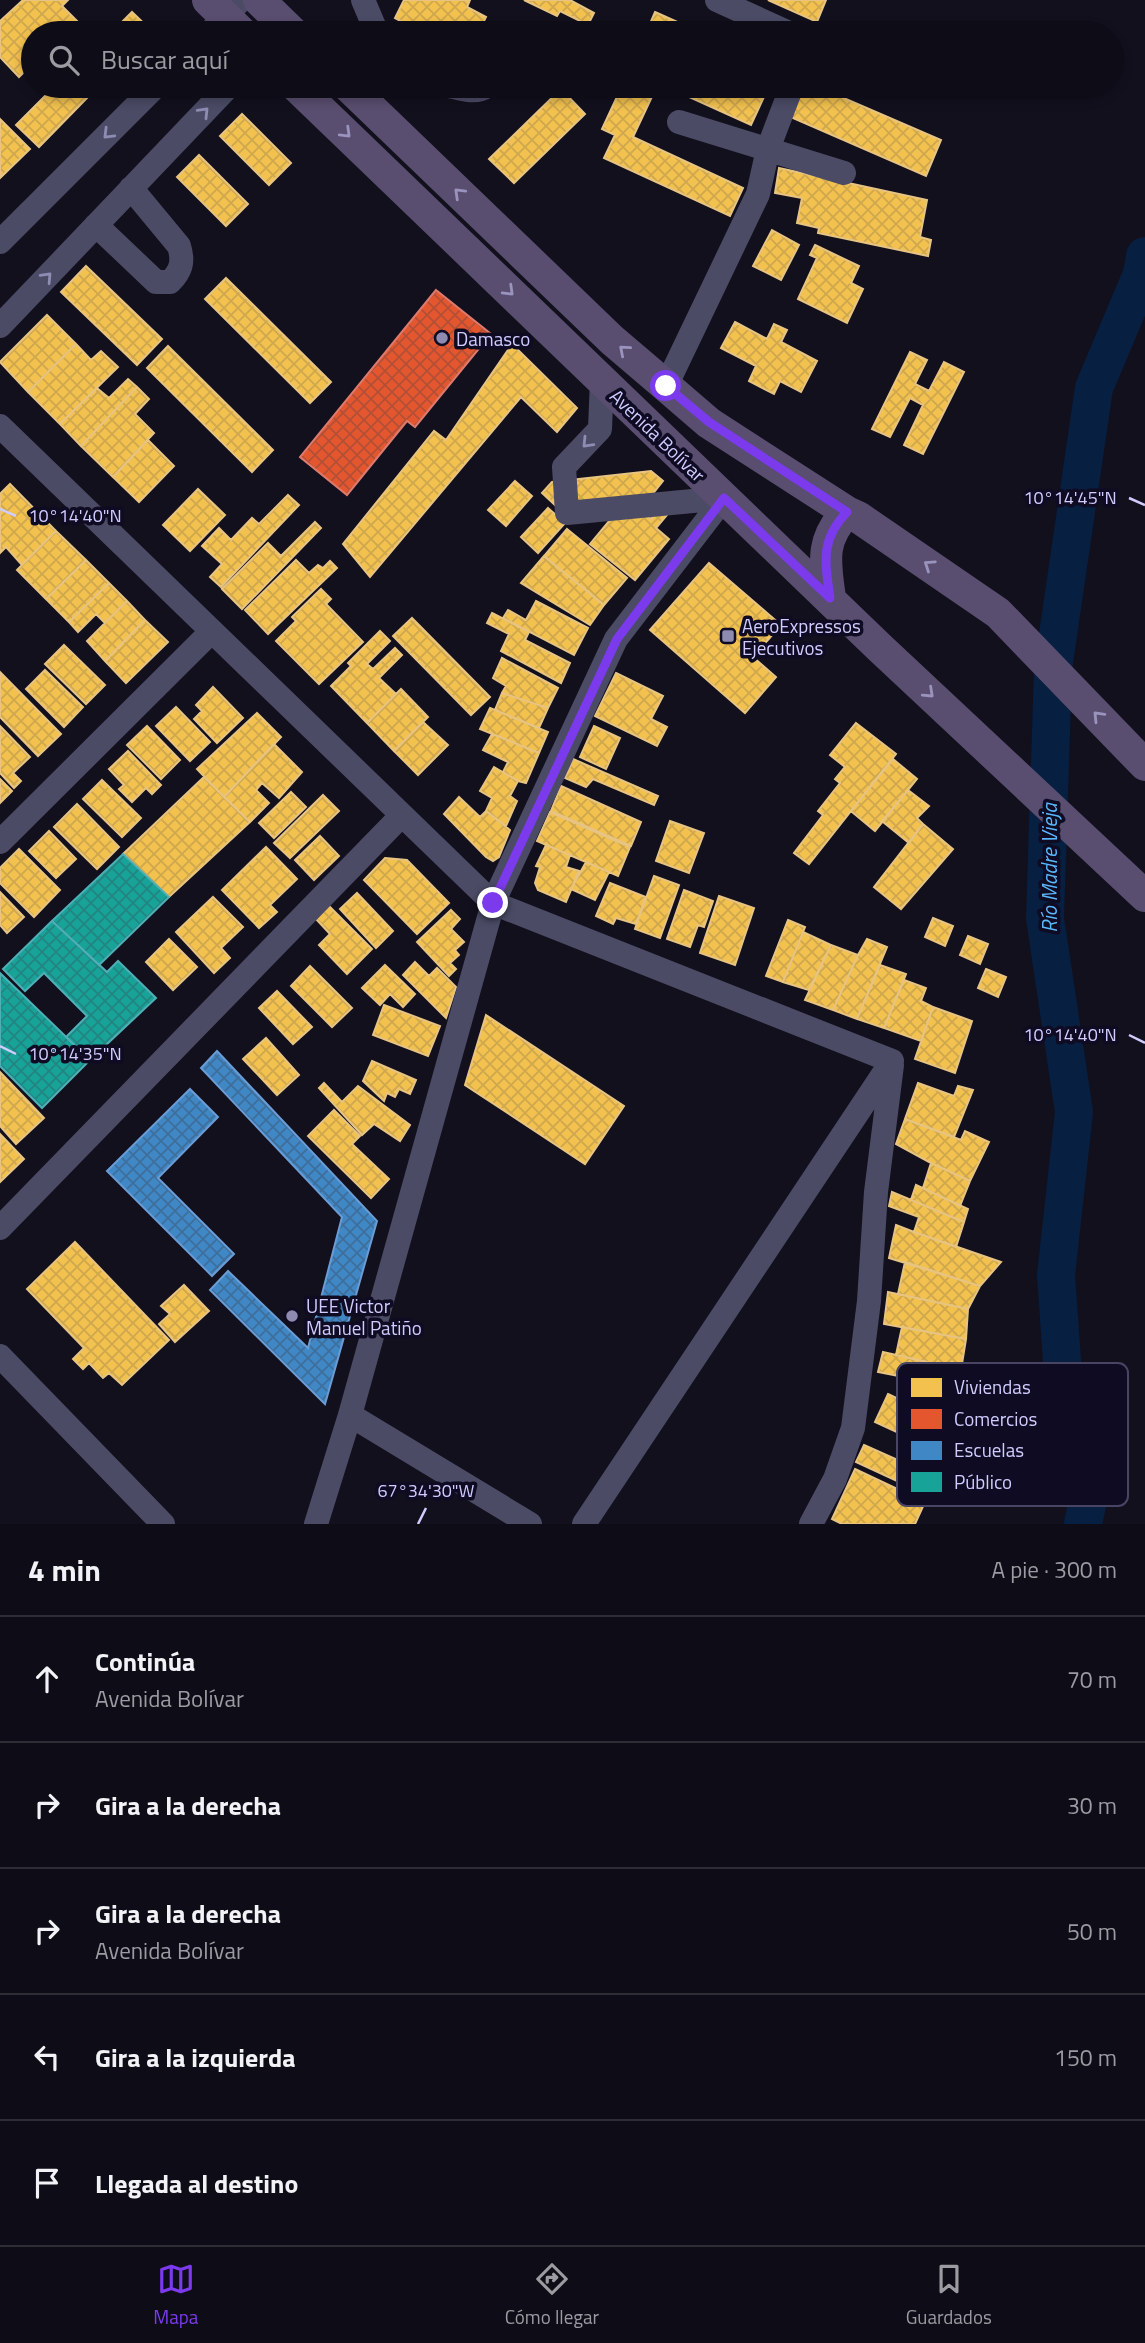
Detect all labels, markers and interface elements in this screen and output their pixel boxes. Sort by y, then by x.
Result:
search box [21,21,1124,98]
text: Buscar aquí [101,40,228,79]
icon: search [45,41,83,79]
one-way arrow [196,107,209,120]
one-way arrow [337,125,350,138]
one-way arrow [103,126,116,139]
one-way arrow [454,188,467,201]
one-way arrow [38,272,51,285]
one-way arrow [501,282,514,295]
place label: Damasco [456,324,530,353]
marker: Damasco [434,330,450,346]
one-way arrow [619,346,632,358]
route start [650,370,681,401]
street label: Avenida Bolívar [604,382,713,488]
one-way arrow [583,435,596,448]
text: 10°14'45"N [1023,484,1117,511]
text: 10°14'40"N [28,502,122,529]
one-way arrow [924,561,937,573]
place label: AeroExpressos Ejecutivos [742,611,861,662]
marker: AeroExpressos Ejecutivos [720,628,736,644]
one-way arrow [921,685,934,698]
one-way arrow [1093,711,1106,724]
water label: Río Madre Vieja [1033,802,1065,933]
route end [477,887,508,918]
text: 10°14'40"N [1023,1021,1117,1048]
text: 10°14'35"N [28,1040,122,1067]
place label: UEE Victor Manuel Patiño [306,1291,422,1342]
marker: UEE Victor Manuel Patiño [284,1308,300,1324]
legend [897,1363,1128,1506]
text: Viviendas [954,1372,1031,1401]
text: Comercios [954,1404,1038,1433]
text: Escuelas [954,1435,1024,1464]
text: Público [954,1467,1012,1496]
text: 67°34'30"W [378,1477,475,1504]
text: 4 min [28,1547,101,1593]
text: A pie · 300 m [991,1552,1117,1587]
text: Continúa [95,1642,195,1681]
icon: ahead [28,1660,66,1698]
text: 70 m [1067,1662,1117,1697]
text: Avenida Bolívar [95,1681,244,1716]
icon: right [28,1786,66,1824]
text: Gira a la derecha [95,1786,281,1825]
text: 30 m [1067,1788,1117,1823]
text: Gira a la derecha [95,1894,281,1933]
icon: right [28,1912,66,1950]
text: 50 m [1067,1914,1117,1949]
text: Avenida Bolívar [95,1933,244,1968]
icon: left [28,2038,66,2076]
text: Gira a la izquierda [95,2038,296,2077]
text: 150 m [1054,2040,1117,2075]
icon: arrive [28,2164,66,2202]
text: Llegada al destino [95,2164,298,2203]
tab: Mapa [153,2260,198,2331]
tab: Cómo llegar [505,2260,599,2331]
tab: Guardados [906,2260,992,2331]

